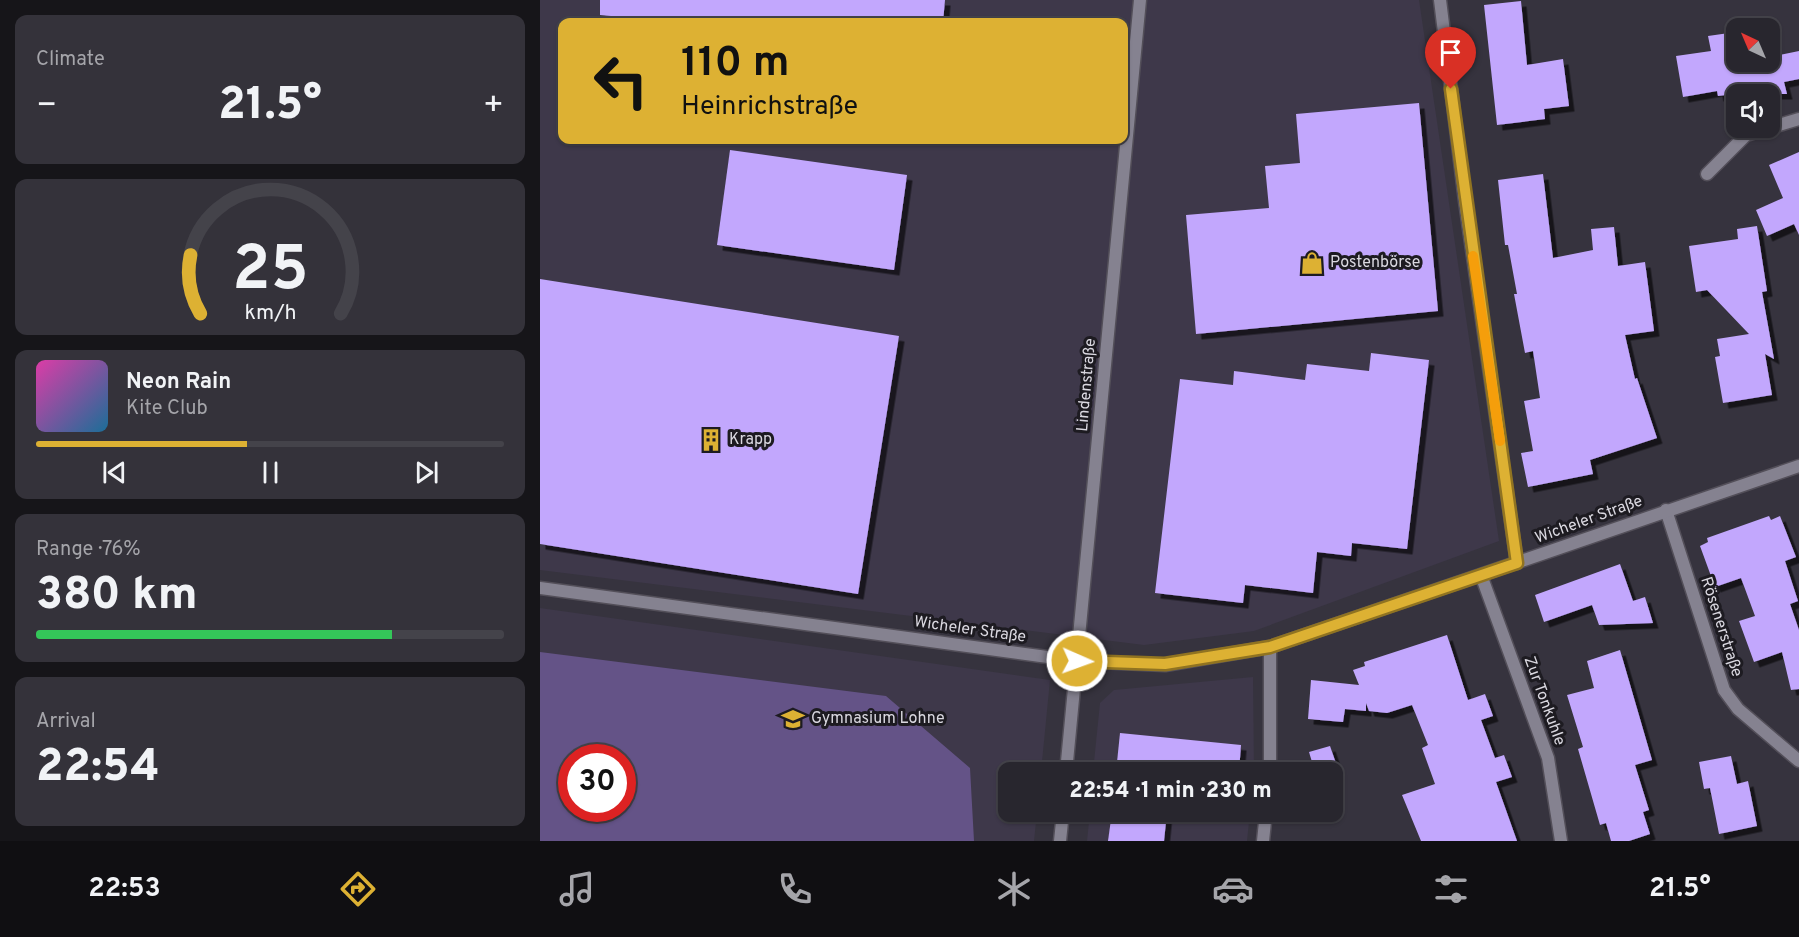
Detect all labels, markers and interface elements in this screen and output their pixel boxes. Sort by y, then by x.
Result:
north arrow [1726,18,1780,72]
map controls [1726,18,1780,138]
pin [1425,27,1476,89]
icon: arrive [1434,36,1467,69]
text: 110 m [681,38,790,91]
icon: left [582,42,660,120]
text: Climate [36,47,105,73]
text: 21.5° [218,78,322,135]
button: sound [1726,84,1780,138]
text: − [36,86,57,128]
text: + [483,86,504,128]
text: Heinrichstraße [681,90,858,124]
text: 25 [232,233,308,312]
shop icon: Postenbörse [1299,250,1325,276]
place label: Postenbörse [1330,253,1420,273]
text: km/h [244,300,296,327]
street label: Lindenstraße [1073,338,1101,432]
text: Neon Rain [126,369,231,396]
text: Kite Club [126,396,208,422]
building icon: Krapp [698,427,724,453]
place label: Krapp [729,430,772,450]
icon: previous [98,456,131,489]
icon: pause [254,456,287,489]
icon: next [410,456,443,489]
street label: Wicheler Straße [1533,491,1645,549]
text: Range · 76% [36,537,141,563]
text: 380 km [36,568,198,625]
street label: Rösenerstraße [1695,574,1747,680]
street label: Wicheler Straße [913,612,1027,648]
position arrow [1045,629,1109,693]
street label: Zur Tonkuhle [1519,654,1569,748]
school or university icon: Gymnasium Lohne [780,706,806,732]
text: Arrival [36,709,96,735]
place label: Gymnasium Lohne [811,709,945,729]
text: 22:54 [36,740,160,797]
speed limit sign: 30 [558,744,636,822]
text: 22:54 · 1 min · 230 m [1069,778,1272,805]
icon: directions [337,868,379,910]
icon: music [556,868,598,910]
icon: phone [774,868,816,910]
icon: climate [993,868,1035,910]
icon: car [1212,868,1254,910]
icon: filters [1430,868,1472,910]
text: 22:53 [88,872,161,906]
text: 21.5° [1649,872,1711,906]

